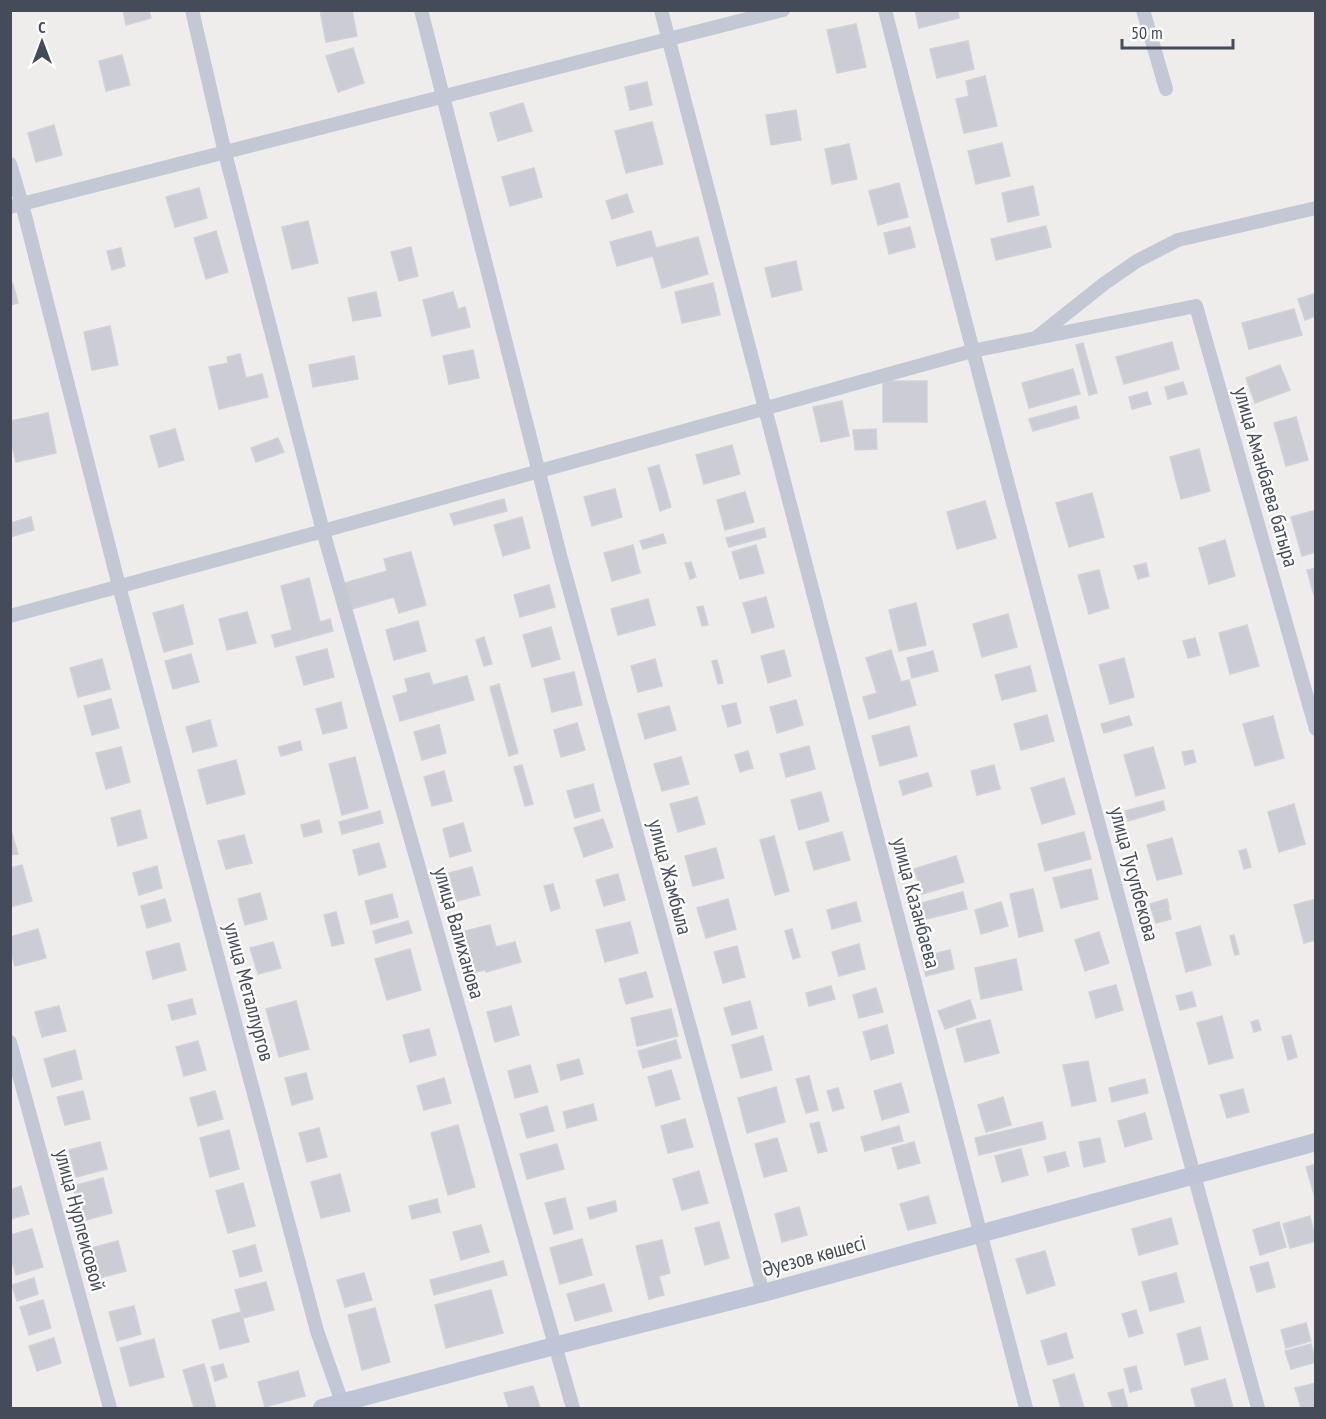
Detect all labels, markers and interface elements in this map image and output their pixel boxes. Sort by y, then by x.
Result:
north arrow [12,12,72,72]
scale bar [1122,12,1233,50]
text: С [38,17,46,37]
text: 50 m [1131,21,1163,44]
street label: улица Аманбаева батыра [1228,384,1305,570]
street label: улица Тусупбекова [1104,804,1165,944]
street label: улица Жамбыла [642,816,699,937]
street label: улица Казанбаева [886,835,947,971]
street label: улица Валиханова [428,864,491,1002]
street label: улица Металлургов [218,920,281,1064]
street label: улица Нурпеисовой [49,1146,112,1294]
street label: Әуезов көшесі [759,1229,869,1282]

